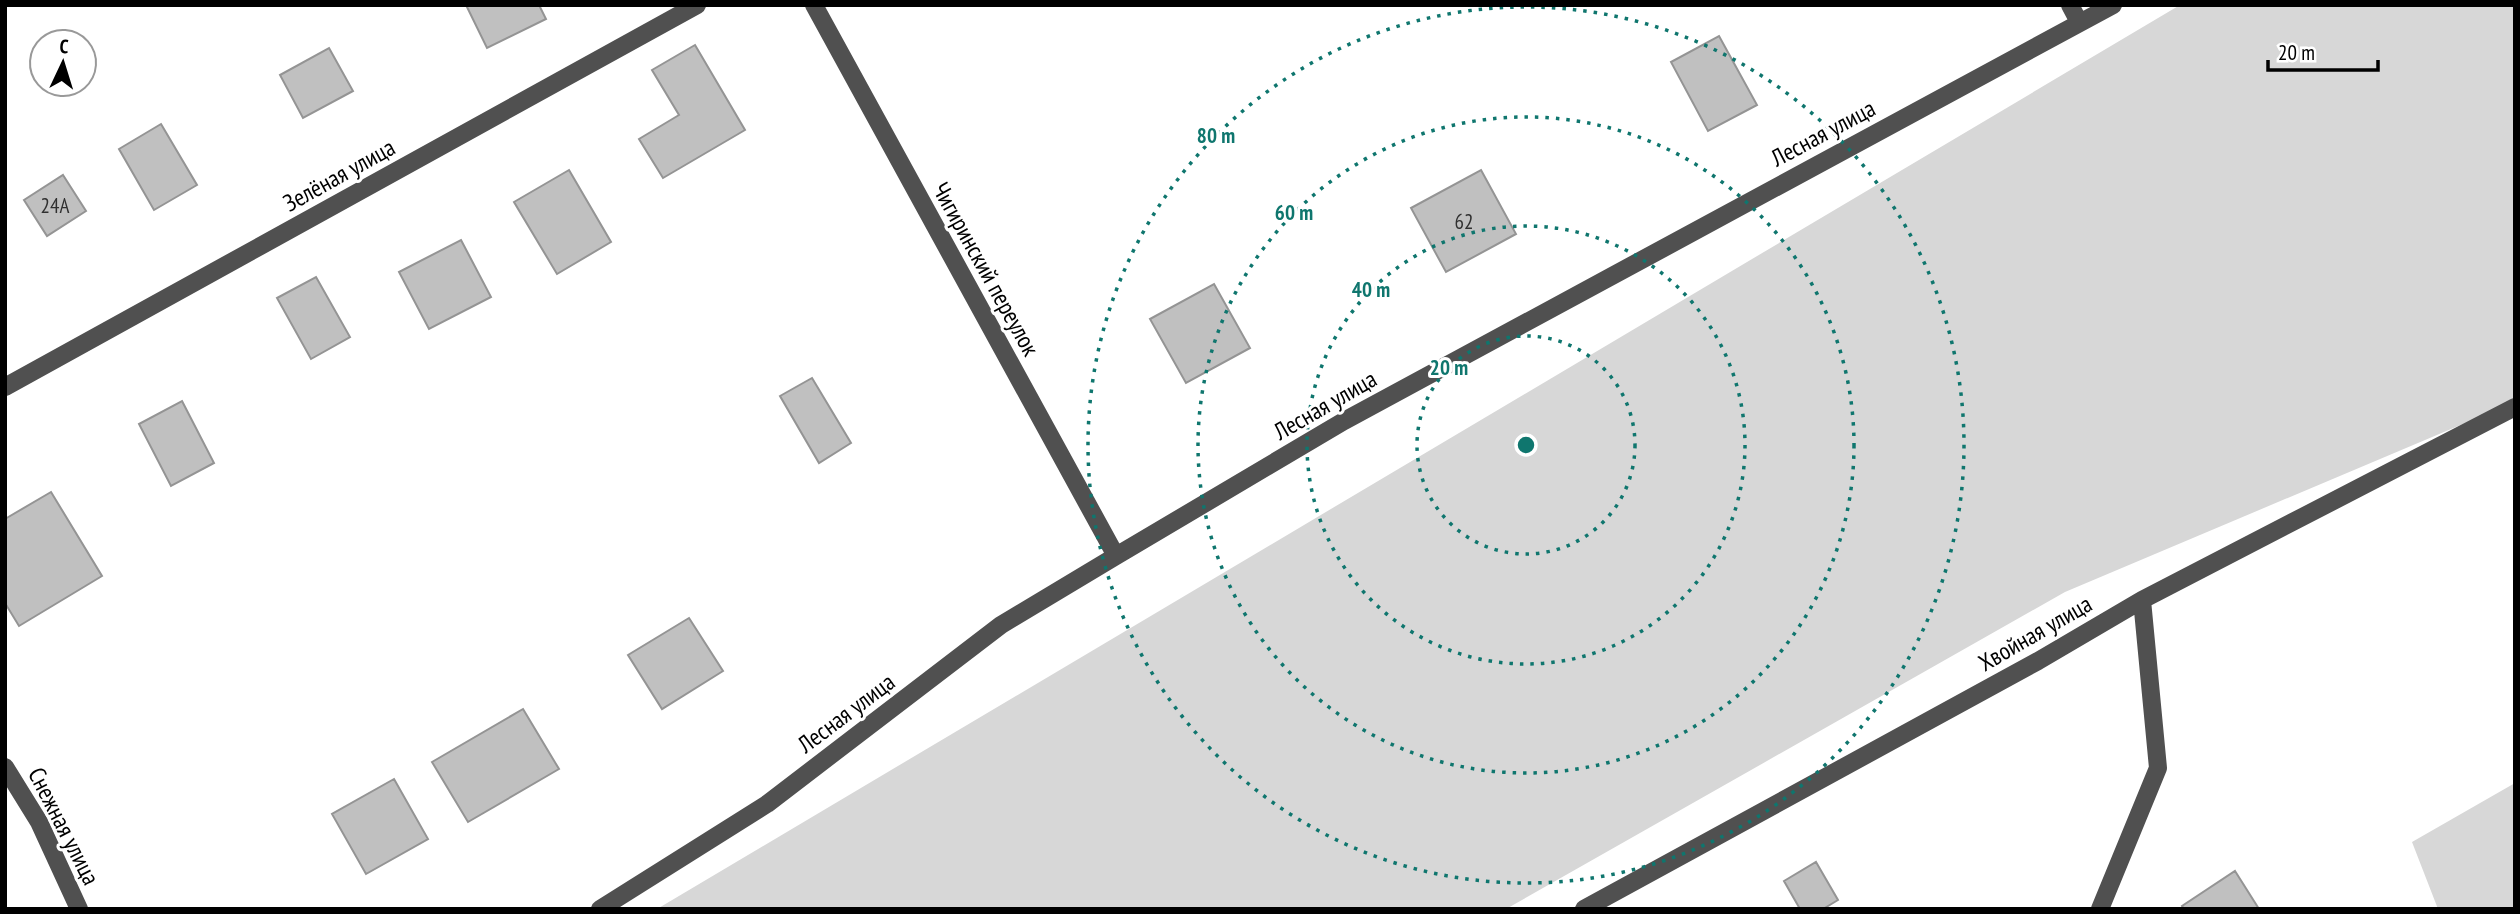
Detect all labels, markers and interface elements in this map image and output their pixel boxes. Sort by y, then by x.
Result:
north arrow [28,28,98,98]
scale bar [2268,28,2378,72]
text: С [59,34,70,58]
text: 20 m [2278,39,2315,66]
street label: Лесная улица [1765,93,1881,174]
text: 80 m [1197,122,1235,149]
street label: Зелёная улица [278,132,400,218]
street label: Чигиринский переулок [926,177,1047,362]
house number: 24А [41,192,69,219]
text: 60 m [1275,199,1313,226]
house number: 62 [1455,208,1473,235]
text: 40 m [1352,276,1390,303]
text: 20 m [1430,354,1468,381]
street label: Лесная улица [1267,363,1382,447]
centre of rings [1514,433,1538,457]
street label: Хвойная улица [1973,588,2097,678]
street label: Лесная улица [790,666,901,760]
street label: Снежная улица [21,762,107,890]

